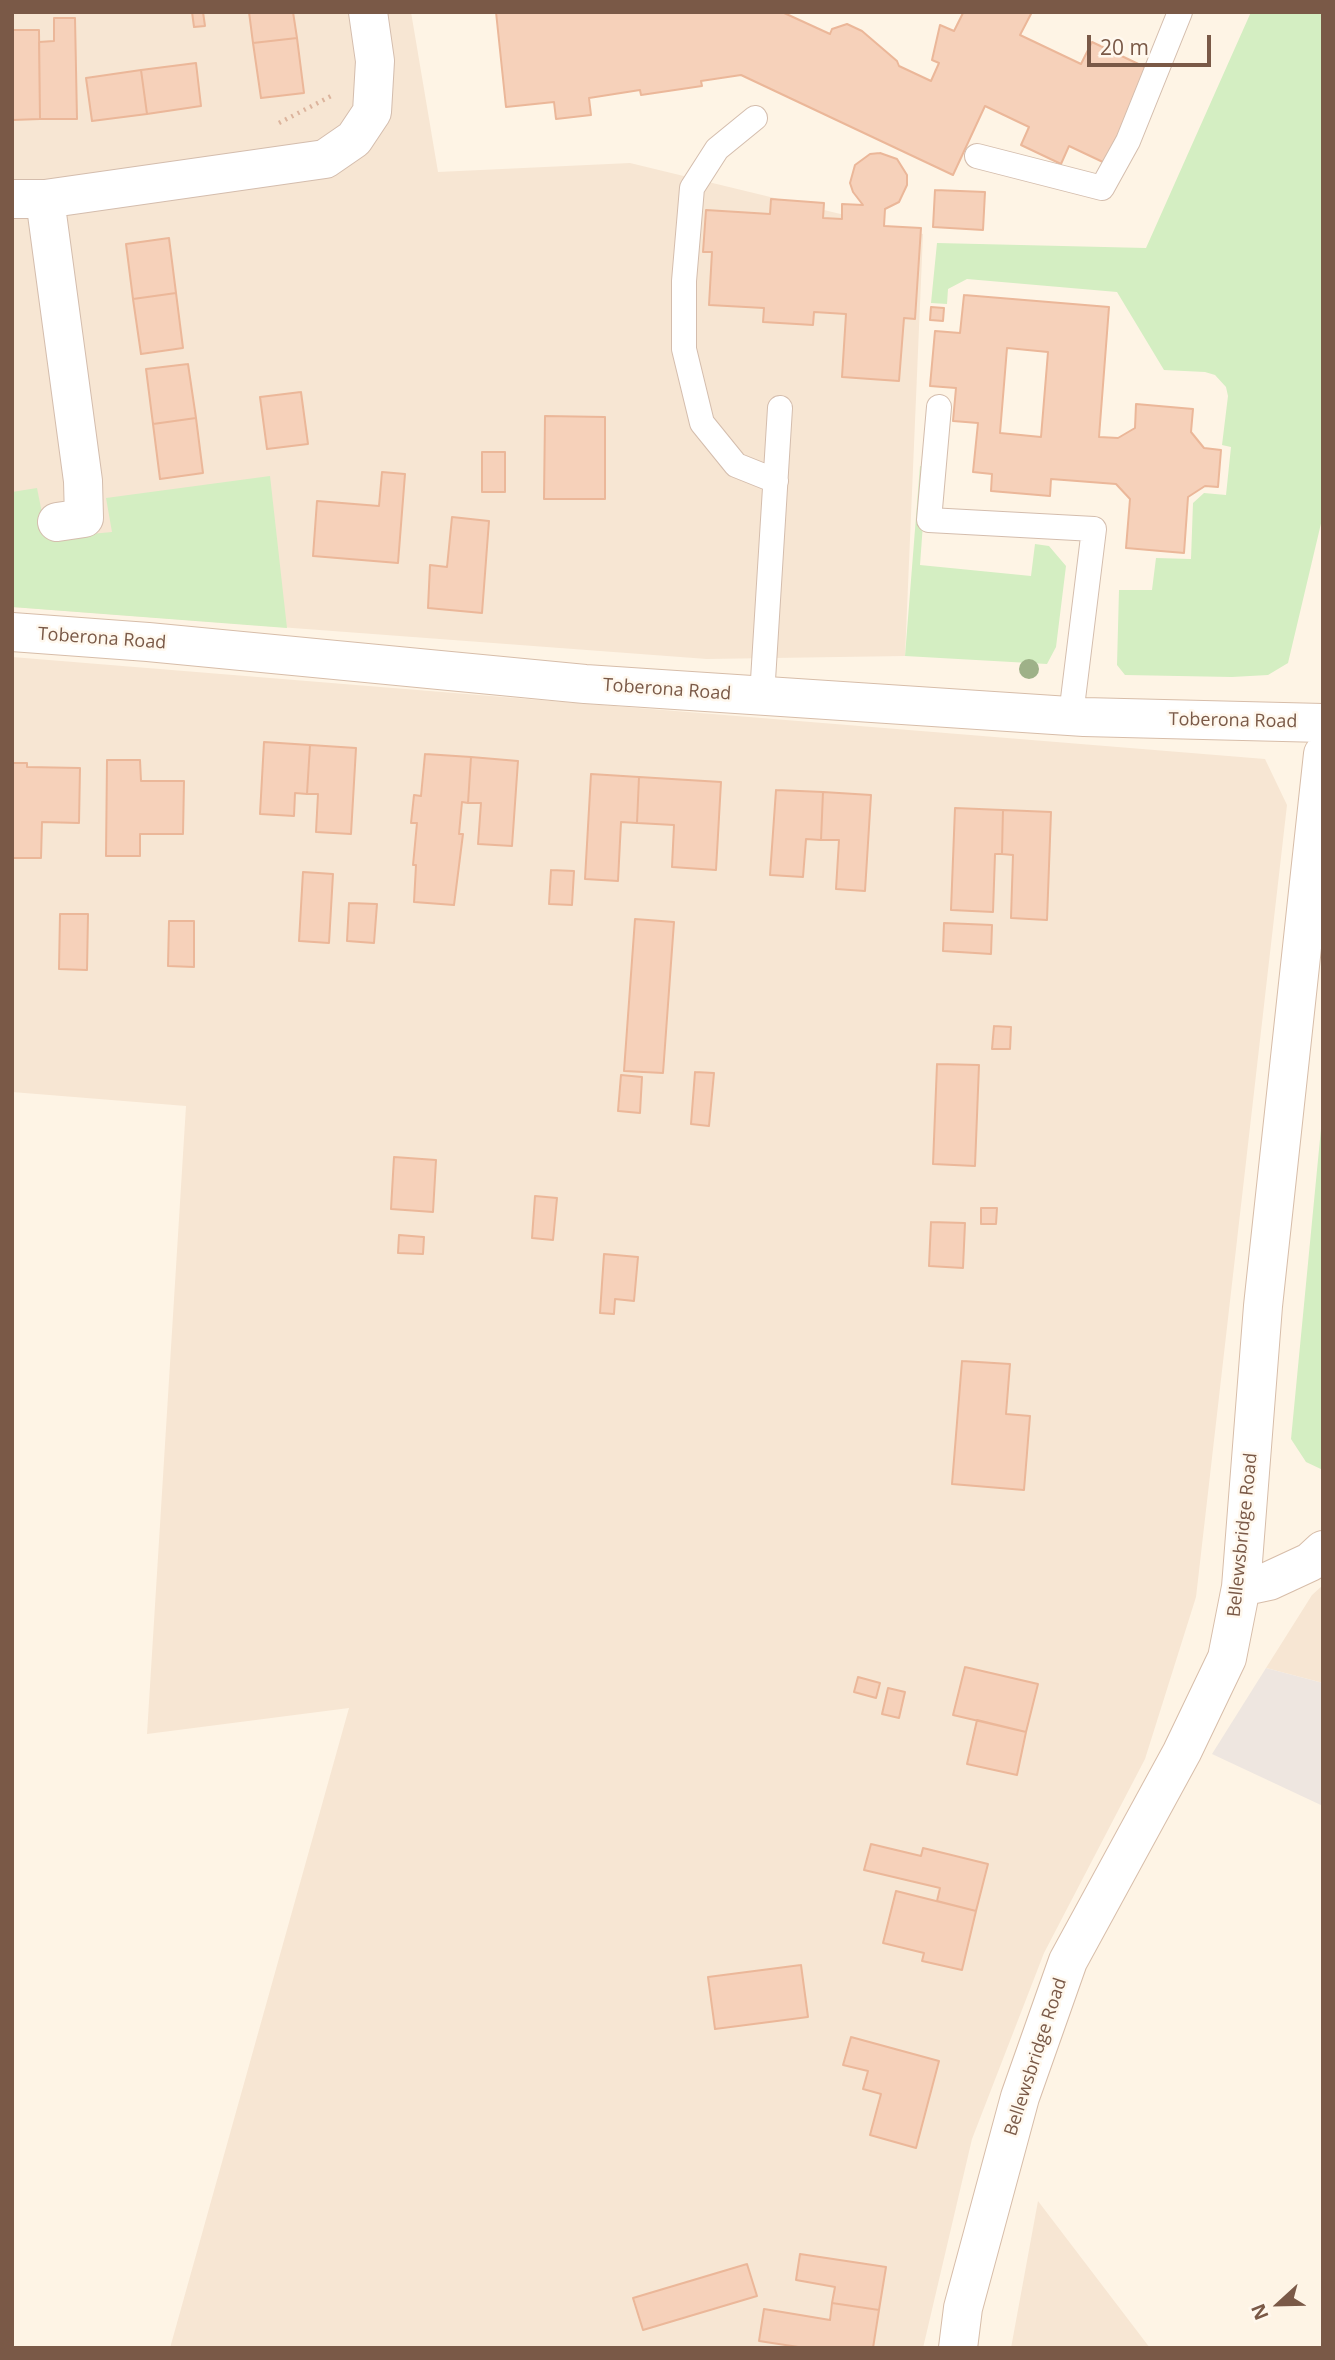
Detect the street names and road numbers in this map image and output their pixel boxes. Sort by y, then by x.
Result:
street label: Toberona Road [37,624,167,654]
street label: Toberona Road [602,675,732,705]
street label: Toberona Road [1168,709,1298,733]
street label: Bellewsbridge Road [1224,1452,1262,1618]
street label: Bellewsbridge Road [1000,1975,1072,2139]

